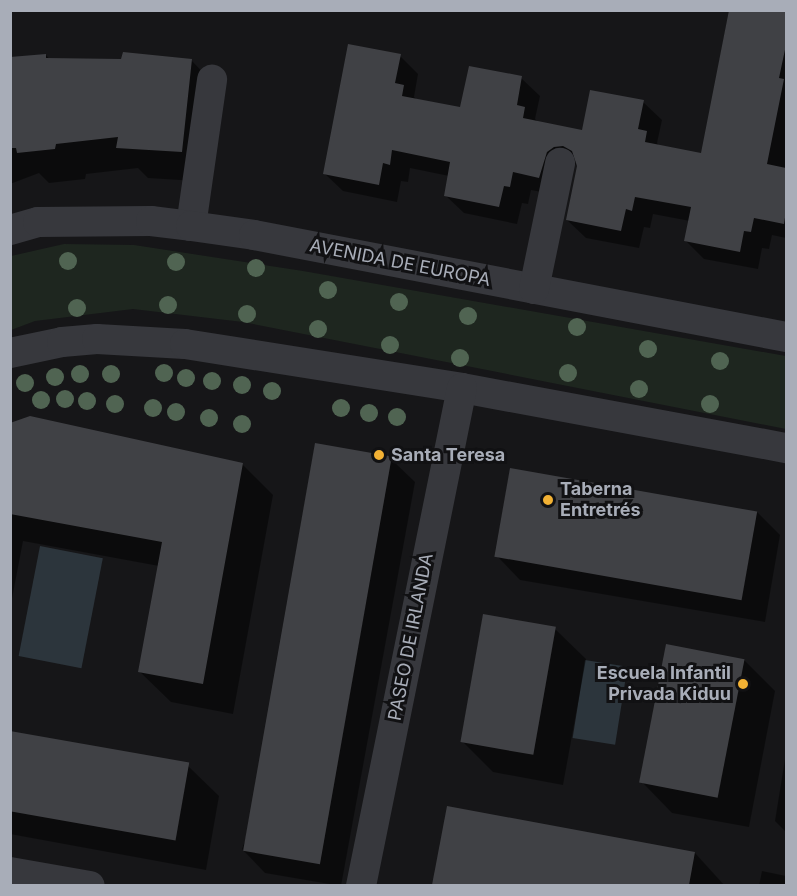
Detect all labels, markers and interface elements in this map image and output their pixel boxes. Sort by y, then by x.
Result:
street label: AVENIDA DE EUROPA [308,235,492,291]
place label: Santa Teresa [391,444,505,466]
marker: Santa Teresa [372,448,386,462]
place label: Taberna Entretrés [560,479,641,522]
marker: Taberna Entretrés [541,493,555,507]
street label: PASEO DE IRLANDA [384,551,438,723]
place label: Escuela Infantil Privada Kiduu [597,663,731,706]
marker: Escuela Infantil Privada Kiduu [736,677,750,691]

